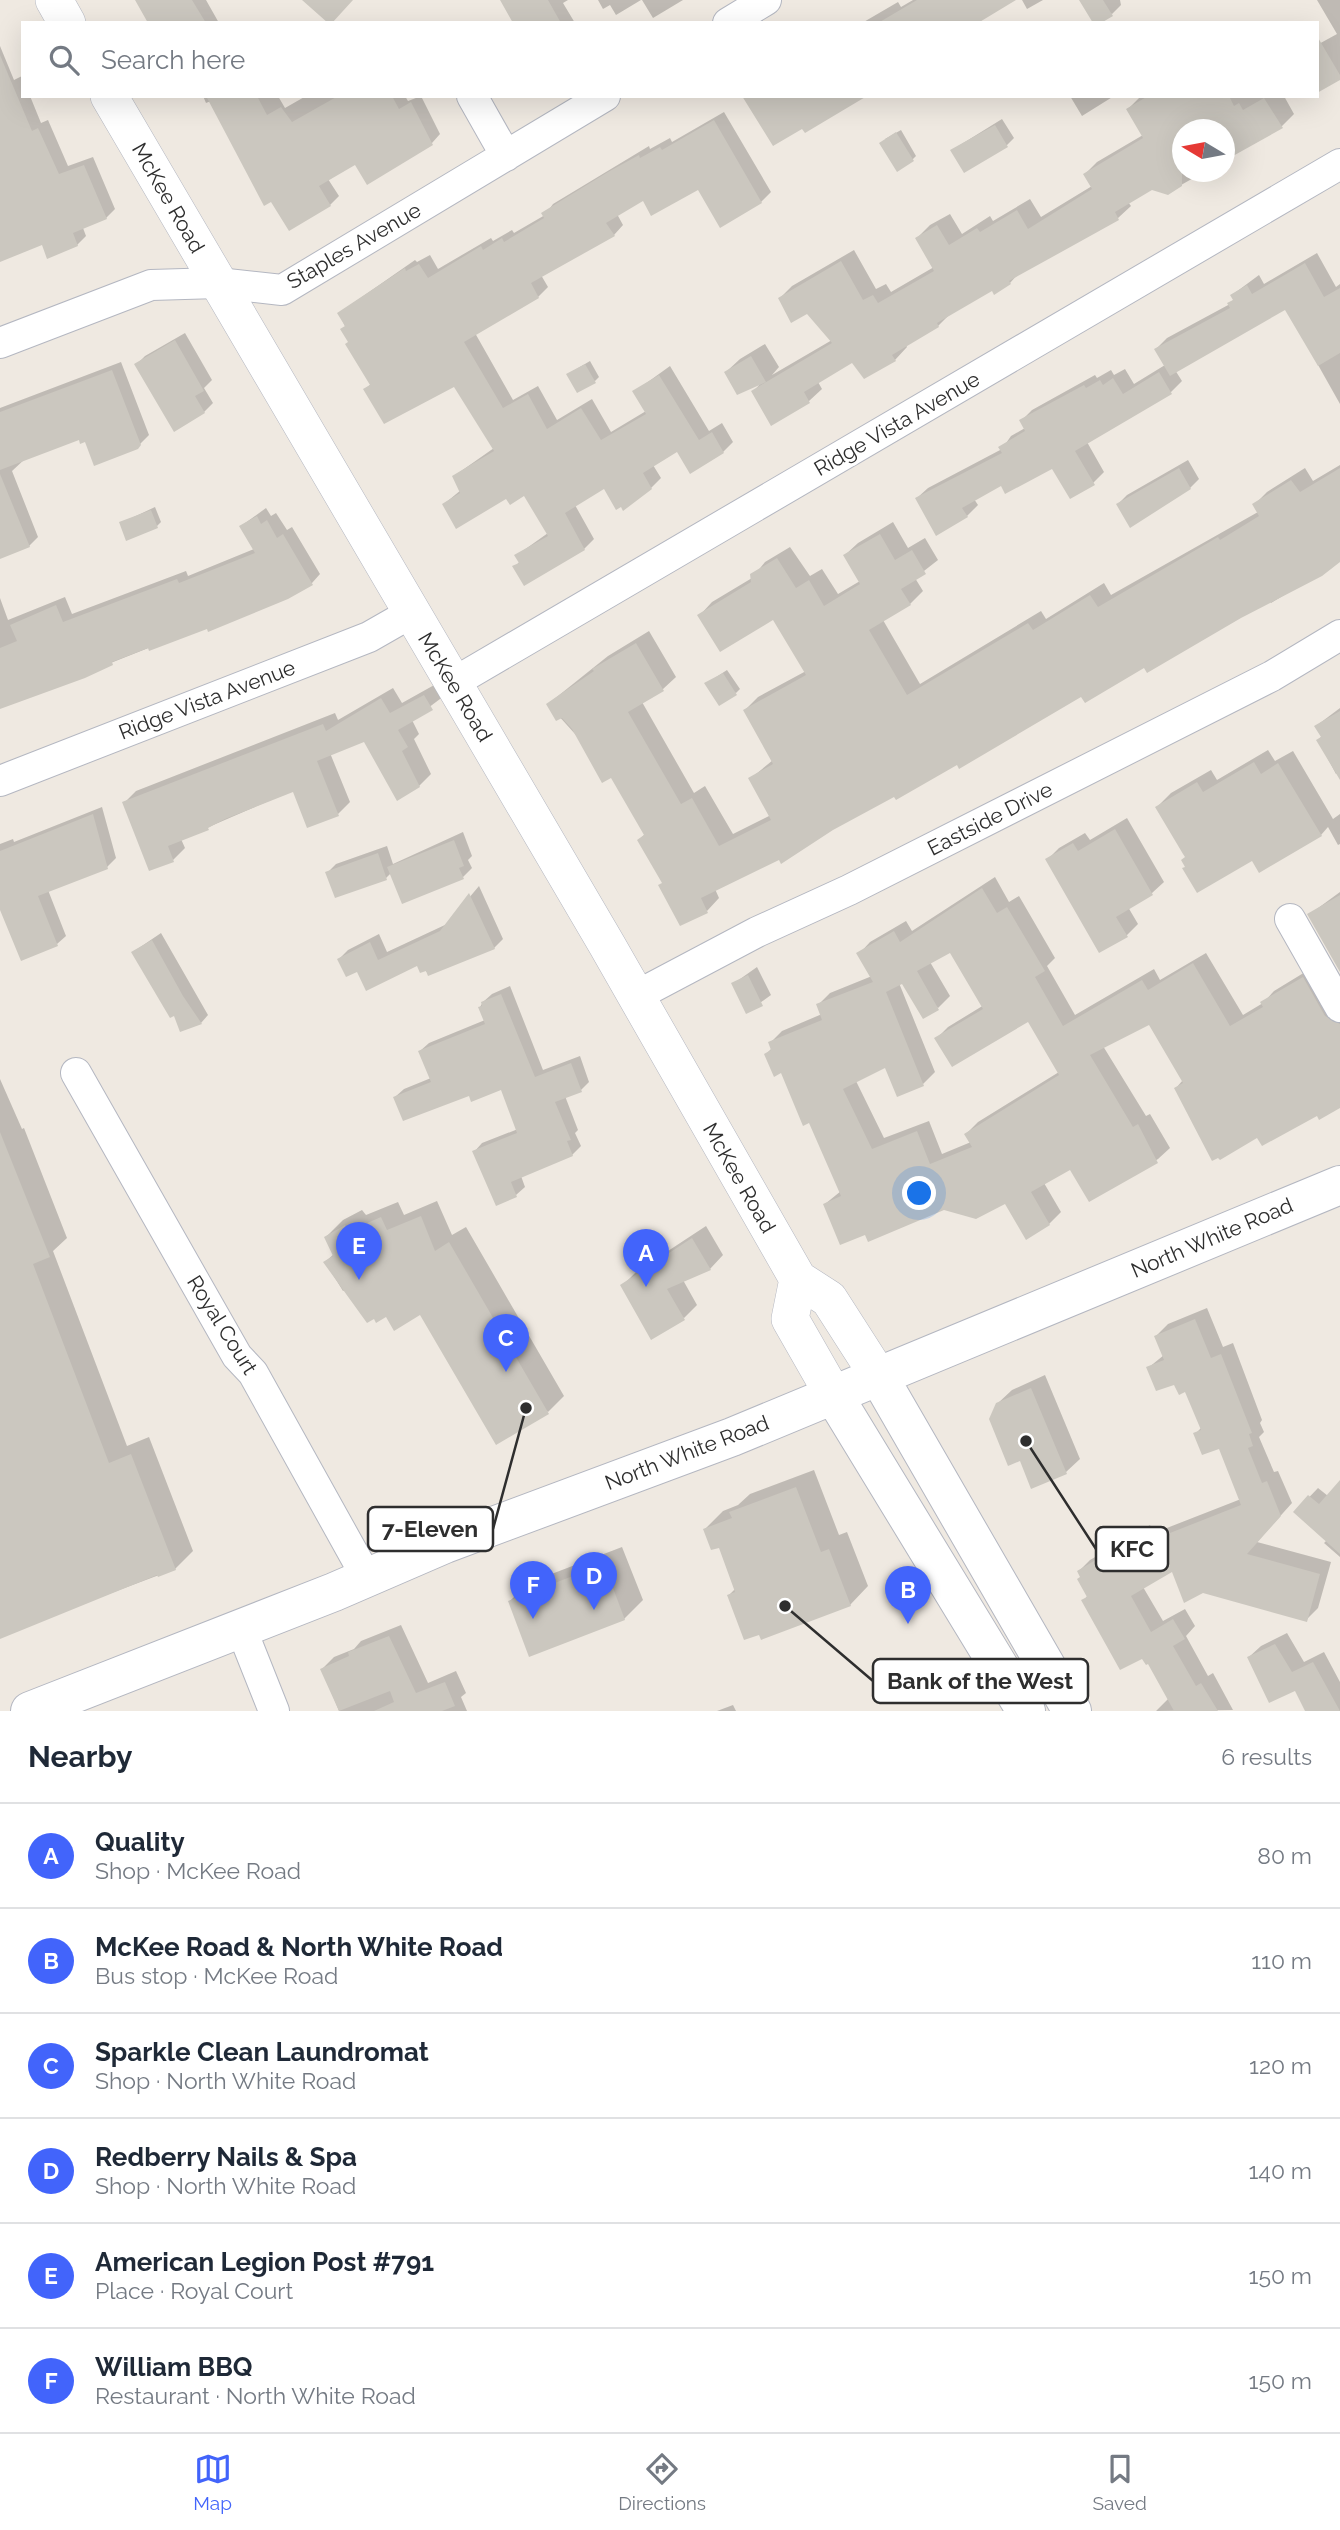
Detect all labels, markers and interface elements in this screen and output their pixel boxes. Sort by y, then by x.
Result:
search box [21,21,1319,98]
icon: search [45,41,83,79]
text: Search here [101,45,245,75]
north arrow [1172,119,1235,182]
street label: McKee Road [127,138,210,257]
street label: Staples Avenue [282,197,425,294]
street label: Ridge Vista Avenue [810,366,984,481]
street label: McKee Road [413,628,498,746]
street label: Ridge Vista Avenue [115,654,299,745]
street label: Eastside Drive [923,776,1056,861]
street label: McKee Road [698,1118,781,1237]
your location [902,1176,936,1210]
street label: North White Road [1127,1192,1297,1283]
pin: E [336,1222,382,1280]
pin: A [623,1229,669,1287]
street label: Royal Court [182,1271,263,1379]
pin: C [483,1314,529,1372]
street label: North White Road [601,1410,772,1495]
callout: 7-Eleven [368,1507,493,1551]
text: 7-Eleven [382,1515,478,1542]
callout: KFC [1096,1527,1168,1571]
text: KFC [1110,1535,1154,1562]
pin: D [571,1552,617,1610]
pin: F [510,1561,556,1619]
pin: B [885,1566,931,1624]
callout: Bank of the West [873,1659,1088,1703]
text: Bank of the West [887,1667,1073,1694]
text: Nearby [28,1739,132,1774]
text: 6 results [1221,1743,1312,1770]
text: Quality [95,1827,185,1857]
text: A [43,1842,59,1869]
text: 80 m [1257,1842,1312,1869]
text: Shop · McKee Road [95,1857,301,1884]
text: McKee Road & North White Road [95,1932,503,1962]
text: B [43,1947,59,1974]
text: 110 m [1251,1947,1312,1974]
text: Bus stop · McKee Road [95,1962,338,1989]
text: Sparkle Clean Laundromat [95,2037,429,2067]
text: C [43,2052,59,2079]
text: 120 m [1249,2052,1312,2079]
text: Shop · North White Road [95,2067,356,2094]
text: Redberry Nails & Spa [95,2142,357,2172]
text: D [43,2157,59,2184]
text: 140 m [1249,2157,1312,2184]
text: Shop · North White Road [95,2172,356,2199]
text: American Legion Post #791 [95,2247,434,2277]
text: E [44,2262,58,2289]
text: 150 m [1249,2262,1312,2289]
text: Place · Royal Court [95,2277,293,2304]
text: William BBQ [95,2352,252,2382]
text: F [44,2367,58,2394]
text: 150 m [1249,2367,1312,2394]
text: Restaurant · North White Road [95,2382,416,2409]
tab: Map [193,2450,232,2514]
tab: Directions [618,2450,706,2514]
tab: Saved [1092,2450,1147,2514]

